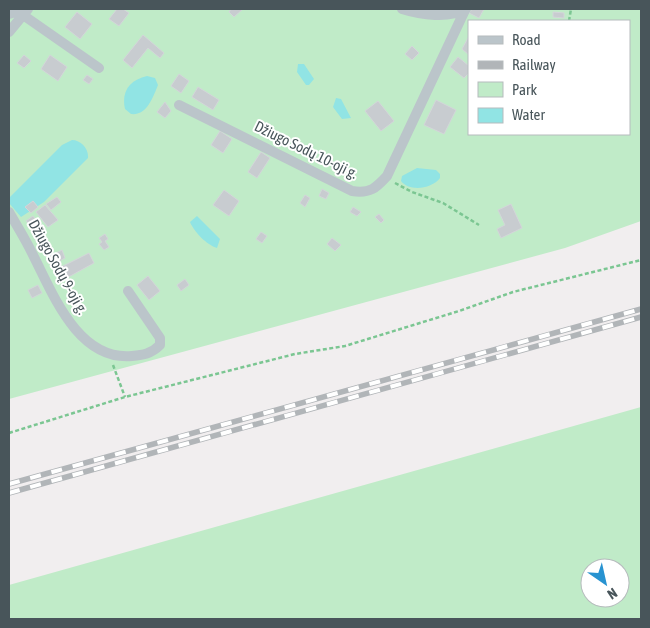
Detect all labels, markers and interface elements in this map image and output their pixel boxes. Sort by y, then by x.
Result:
legend [468,20,630,135]
text: Road [512,31,541,48]
text: Railway [512,56,556,73]
text: Park [512,81,537,98]
text: Water [512,106,545,123]
street label: Džiugo Sodų 10-oji g. [252,117,361,182]
street label: Džiugo Sodų 9-oji g. [25,217,92,317]
north arrow [580,558,630,608]
text: N [604,585,620,603]

